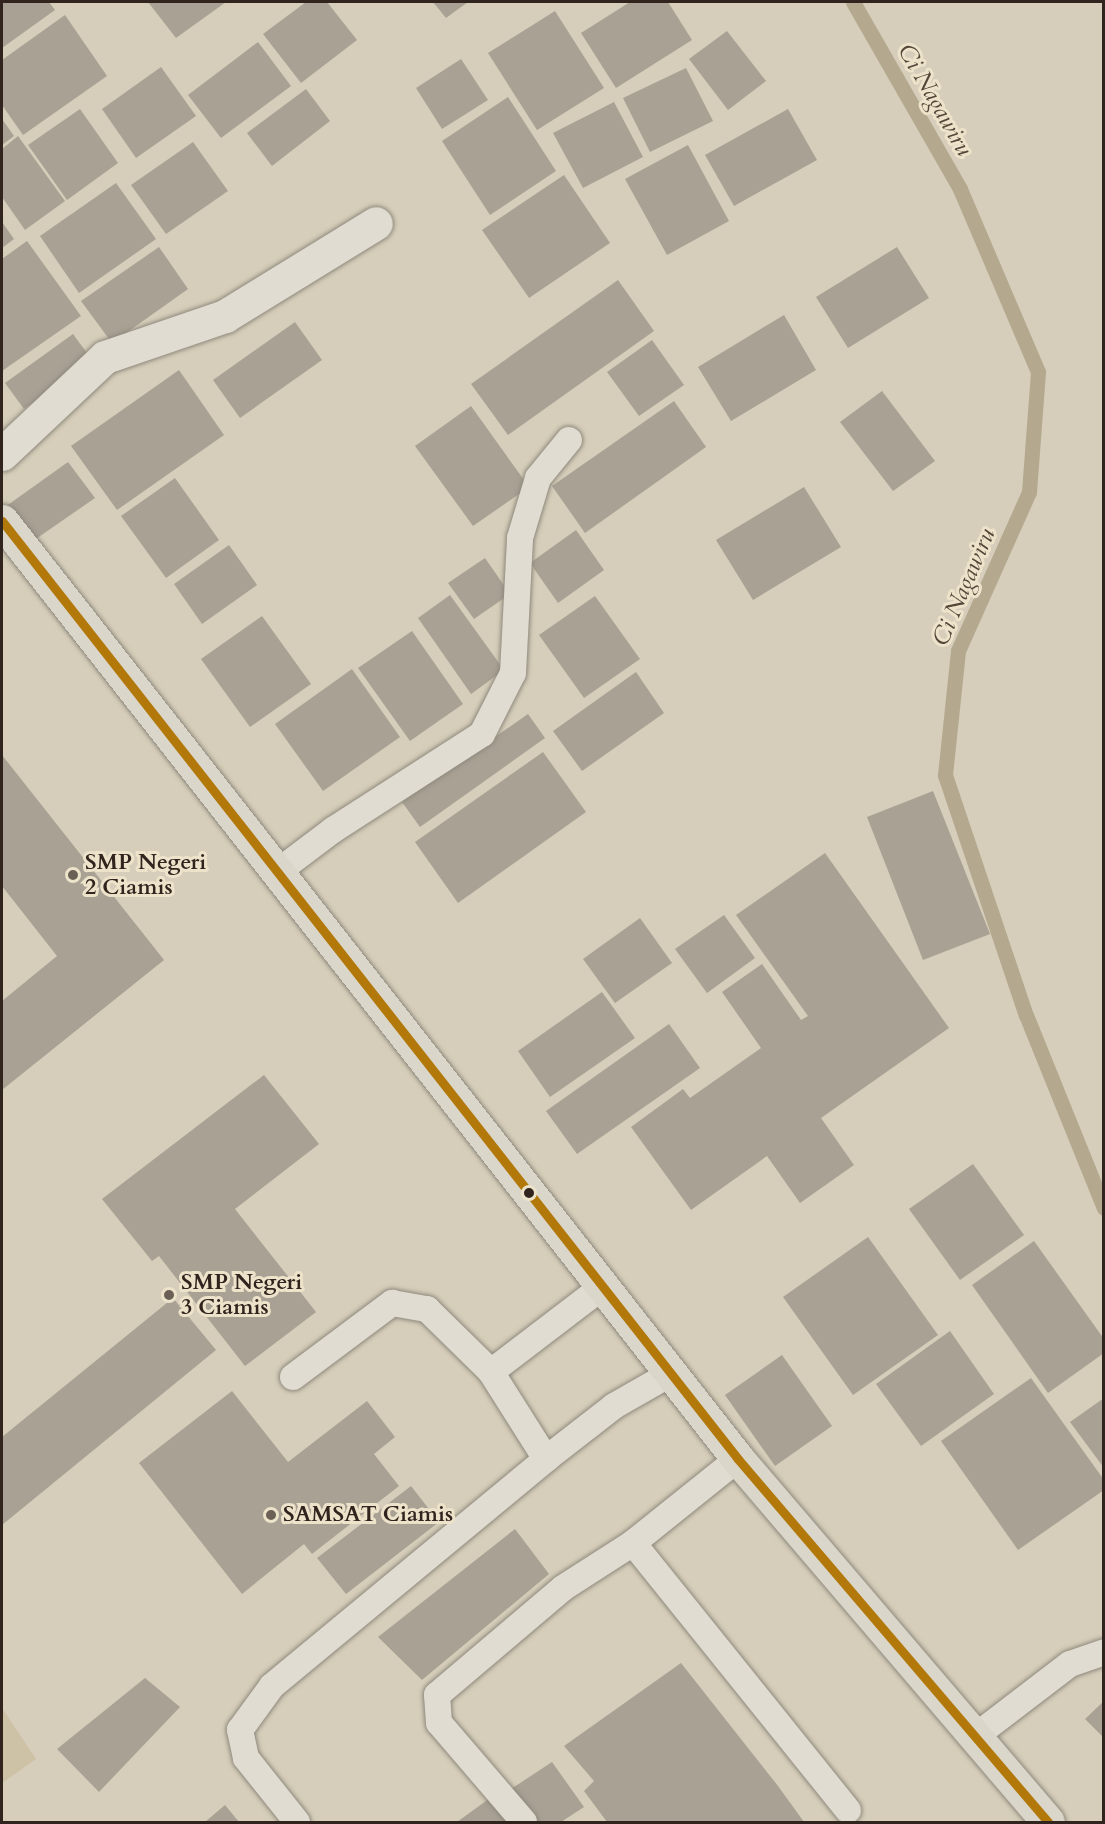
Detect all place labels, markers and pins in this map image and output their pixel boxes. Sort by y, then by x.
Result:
place label: SMP Negeri 2 Ciamis [85,849,206,900]
marker: SMP Negeri 2 Ciamis [66,868,80,882]
unlabelled marker [523,1187,535,1199]
place label: SMP Negeri 3 Ciamis [181,1269,302,1320]
marker: SMP Negeri 3 Ciamis [162,1288,176,1302]
place label: SAMSAT Ciamis [283,1502,453,1528]
marker: SAMSAT Ciamis [264,1508,278,1522]

